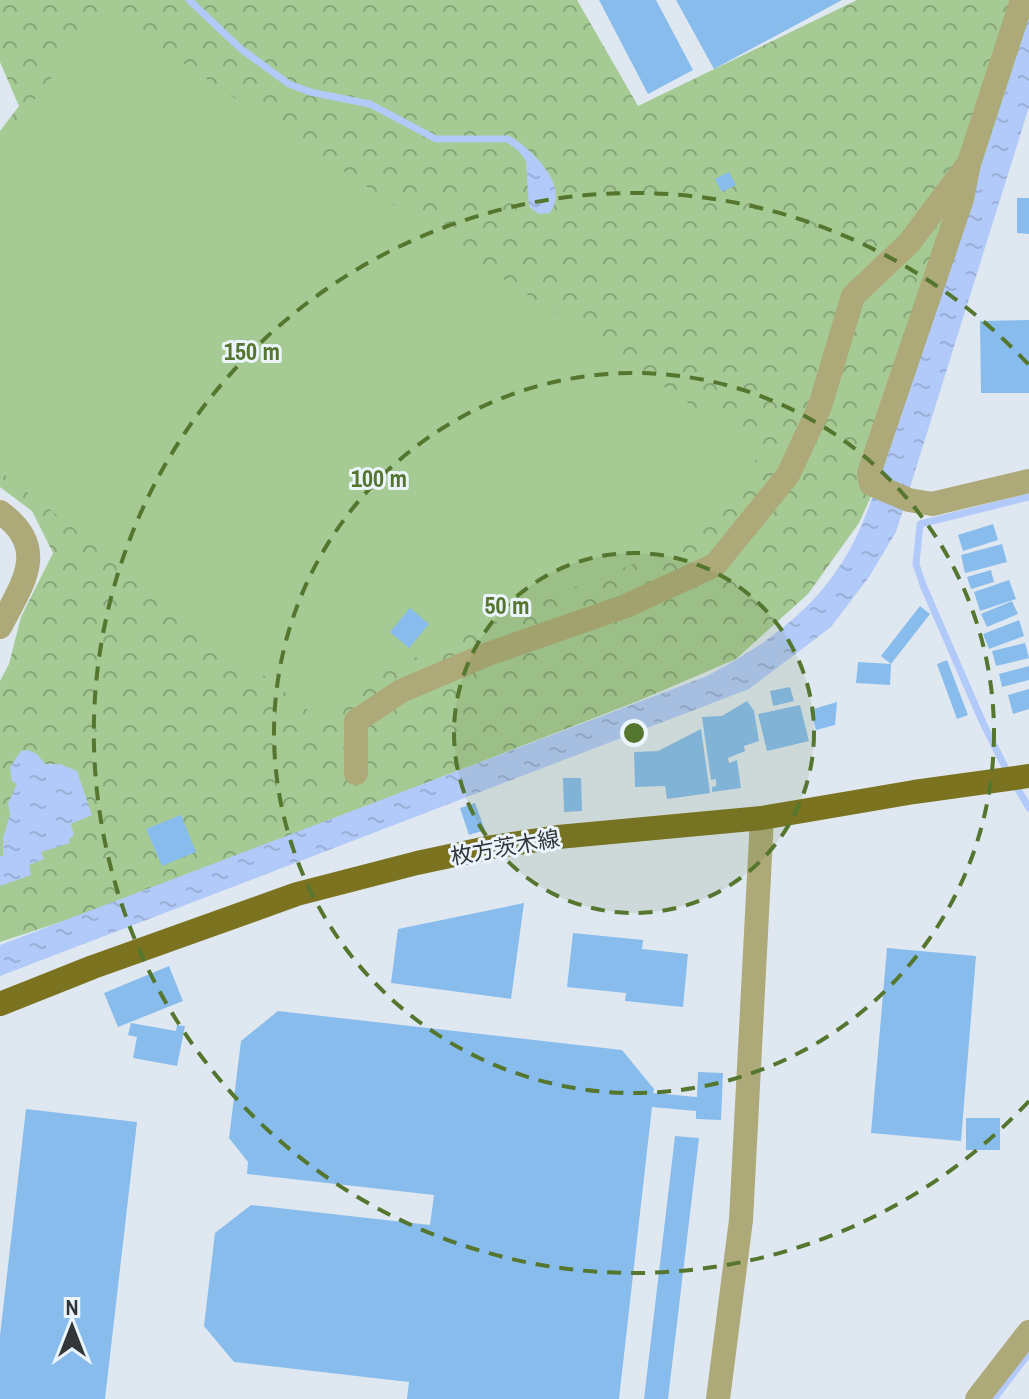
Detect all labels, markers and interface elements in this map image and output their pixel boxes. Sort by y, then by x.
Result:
text: 150 m [224,335,280,367]
text: 100 m [351,462,407,494]
text: 50 m [485,589,529,621]
centre of rings [620,719,648,747]
street label: 枚方茨木線 [448,823,562,871]
north arrow [32,1287,112,1367]
text: N [65,1292,79,1322]

